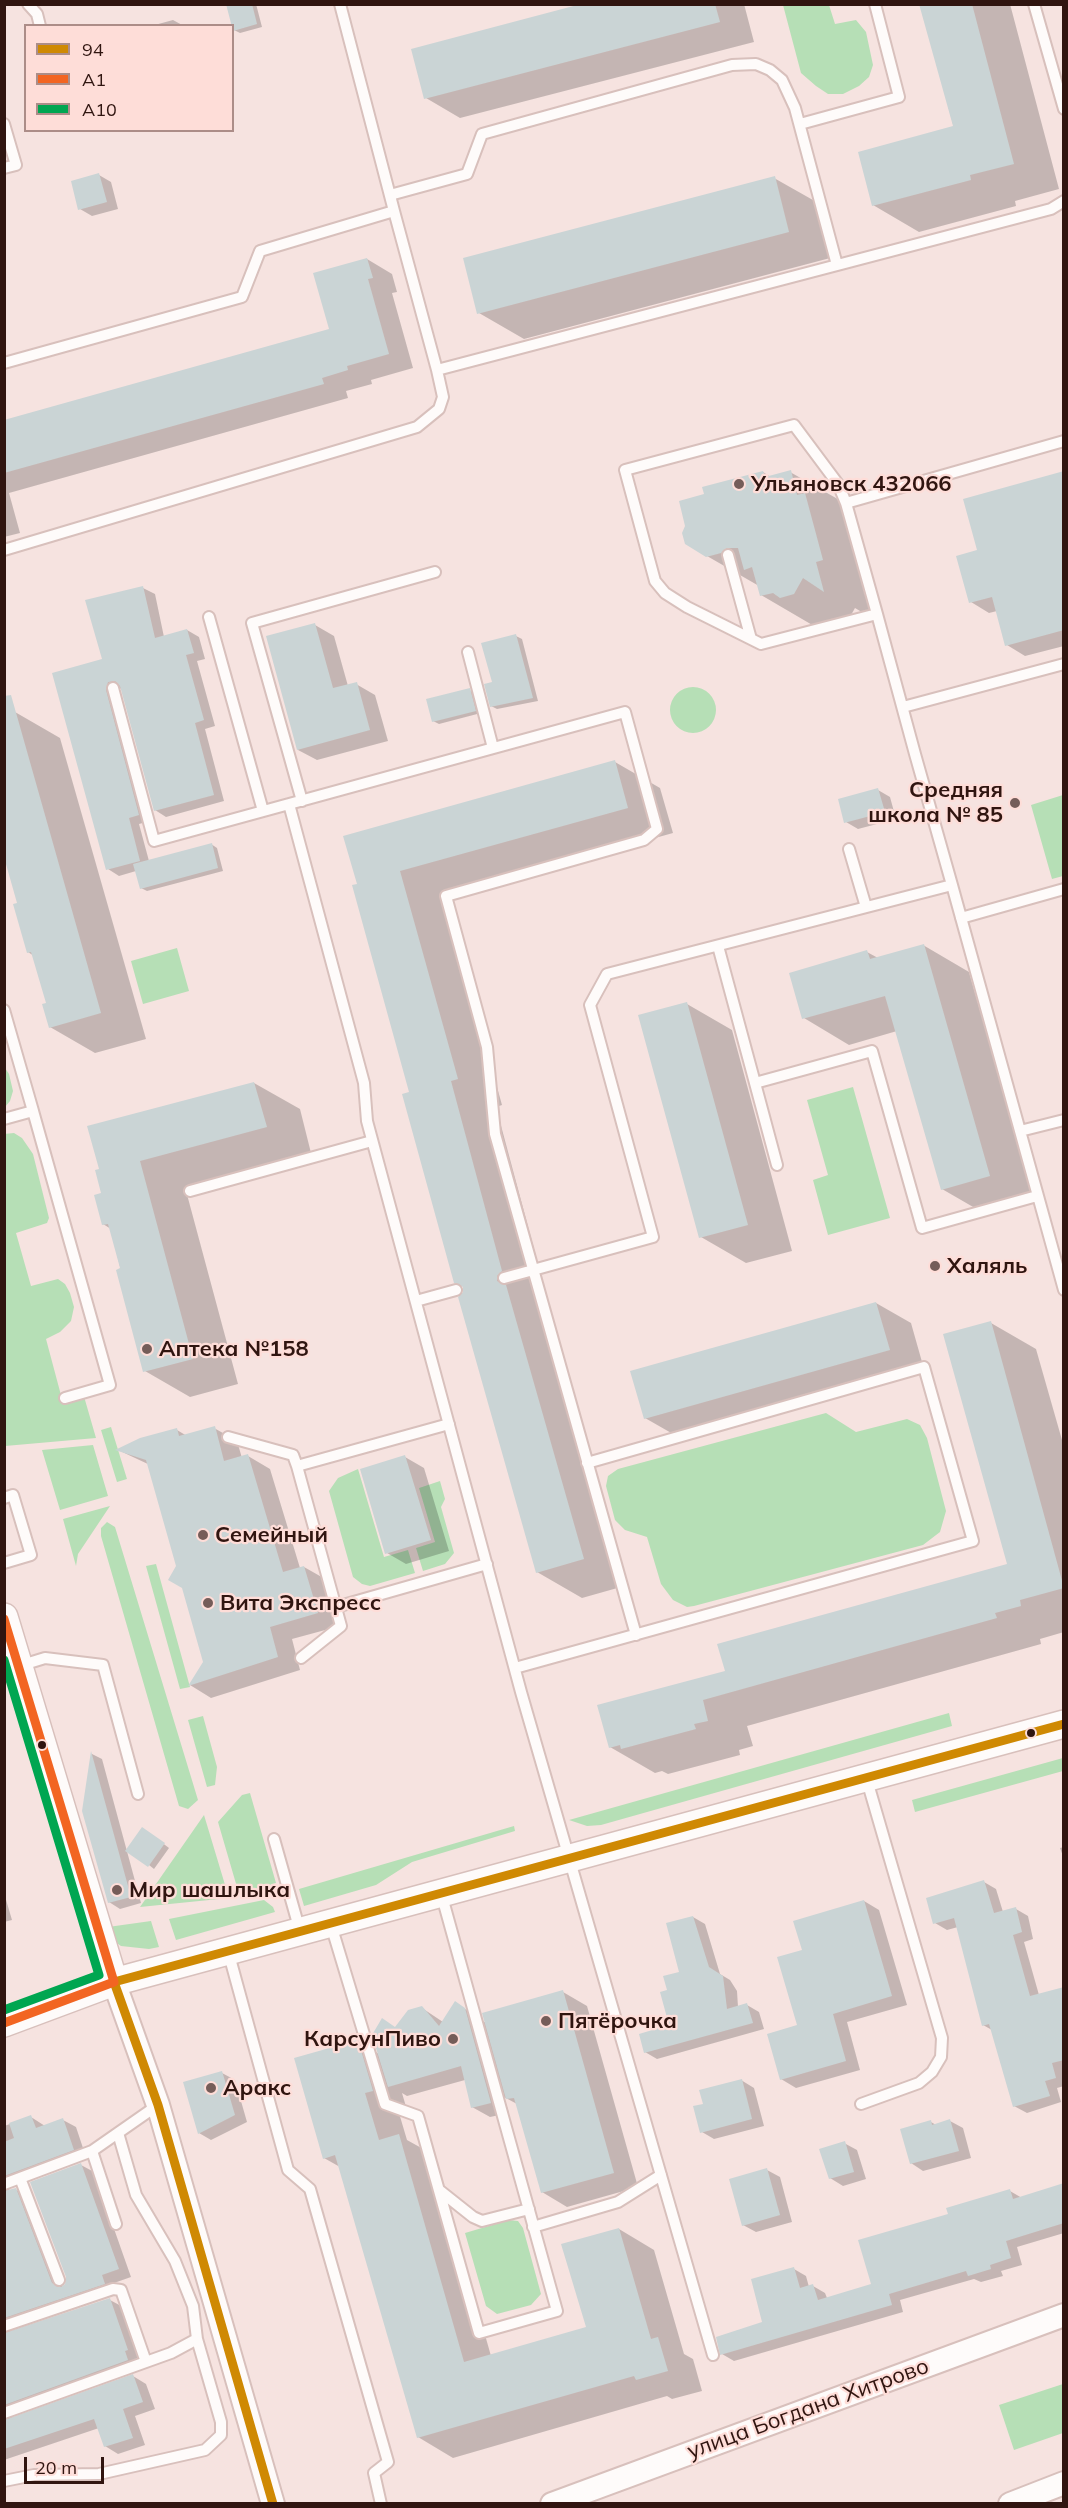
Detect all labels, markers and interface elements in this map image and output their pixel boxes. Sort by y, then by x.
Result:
legend [24,24,234,132]
text: 94 [82,38,104,61]
text: А1 [82,68,106,91]
text: А10 [82,98,117,121]
place label: Ульяновск 432066 [751,471,952,497]
marker: Ульяновск 432066 [732,477,746,491]
place label: Средняя школа № 85 [868,777,1003,828]
marker: Средняя школа № 85 [1008,796,1022,810]
place label: Халяль [947,1253,1027,1279]
marker: Халяль [928,1259,942,1273]
place label: Аптека №158 [159,1336,309,1362]
marker: Аптека №158 [140,1342,154,1356]
place label: Семейный [215,1522,328,1548]
marker: Семейный [196,1528,210,1542]
place label: Вита Экспресс [220,1590,381,1616]
marker: Вита Экспресс [201,1596,215,1610]
unlabelled marker [1025,1727,1037,1739]
unlabelled marker [36,1739,48,1751]
place label: Мир шашлыка [129,1877,290,1903]
marker: Мир шашлыка [110,1883,124,1897]
place label: Пятёрочка [558,2008,677,2034]
marker: Пятёрочка [539,2014,553,2028]
place label: КарсунПиво [304,2026,441,2052]
marker: КарсунПиво [446,2032,460,2046]
place label: Аракc [223,2075,291,2101]
marker: Аракc [204,2081,218,2095]
street label: улица Богдана Хитрово [684,2353,932,2465]
scale bar [27,2445,106,2483]
text: 20 m [35,2456,77,2479]

